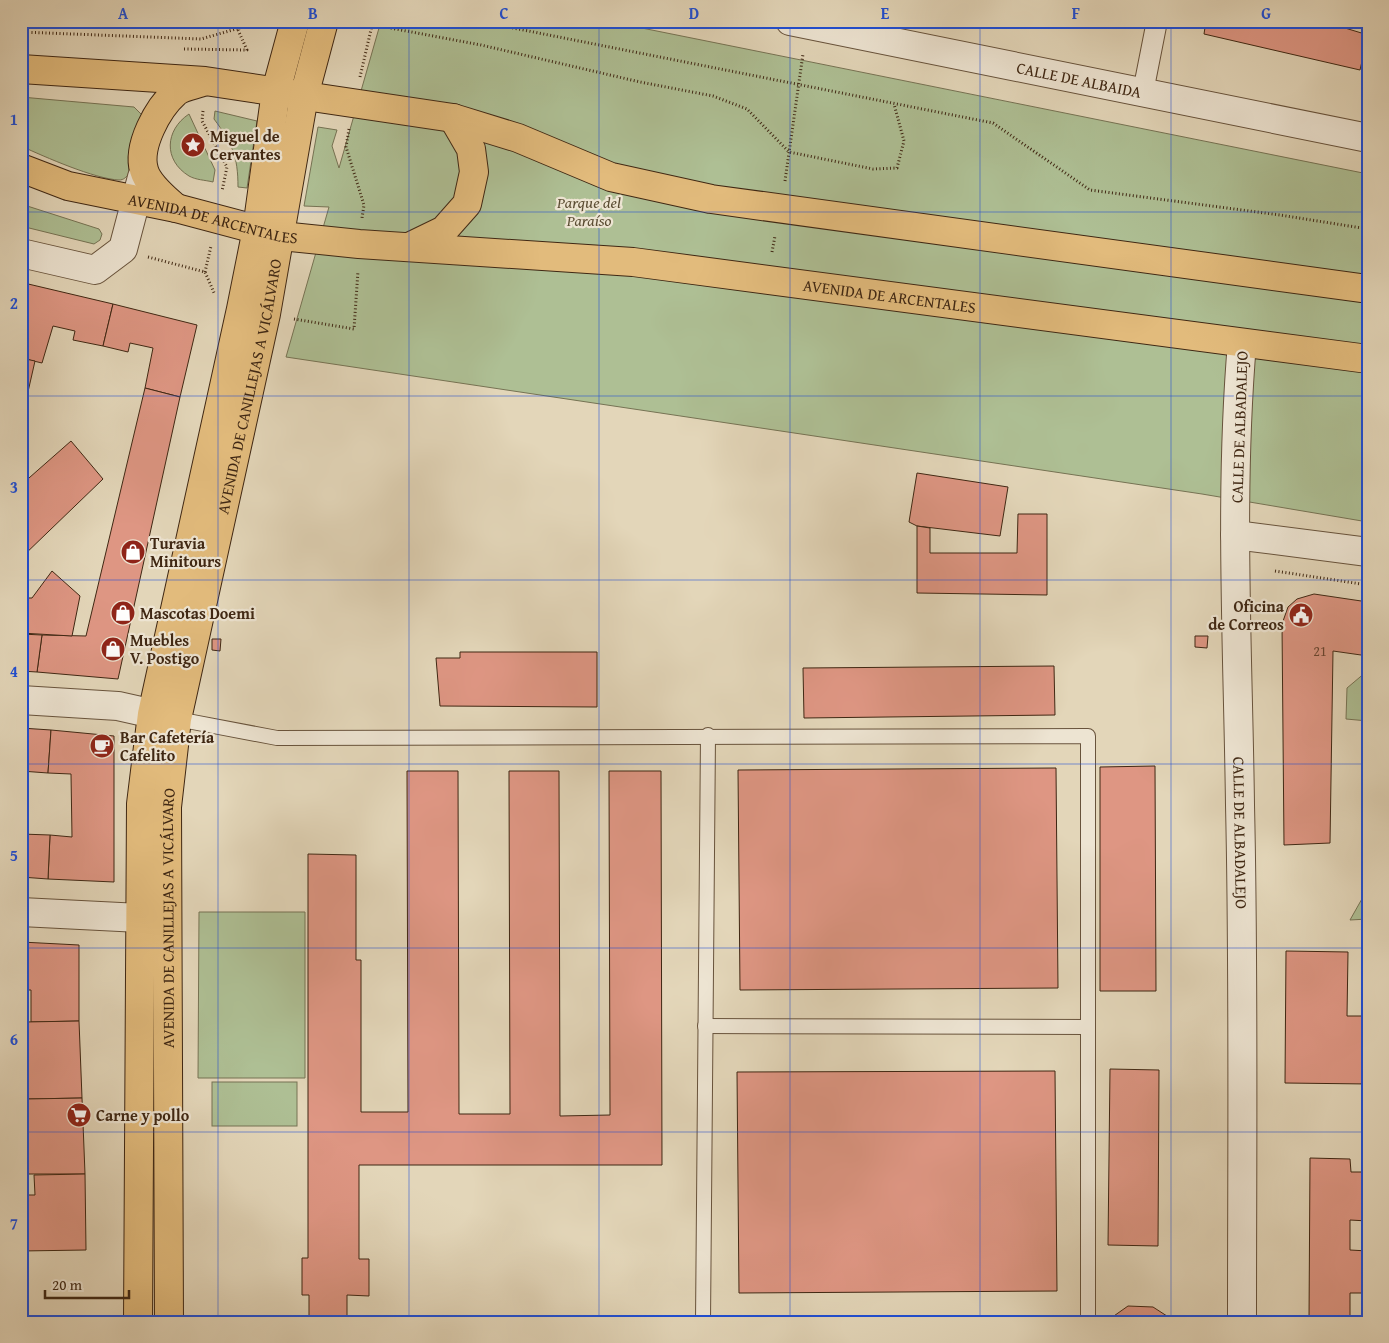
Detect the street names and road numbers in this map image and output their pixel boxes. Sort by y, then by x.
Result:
street label: CALLE DE ALBAIDA [1015,55,1144,104]
street label: AVENIDA DE ARCENTALES [126,187,299,250]
street label: AVENIDA DE CANILLEJAS A VICÁLVARO [210,257,287,516]
street label: AVENIDA DE ARCENTALES [802,273,978,319]
street label: CALLE DE ALBADALEJO [1224,350,1254,504]
street label: CALLE DE ALBADALEJO [1227,756,1254,909]
street label: AVENIDA DE CANILLEJAS A VICÁLVARO [155,786,181,1048]

